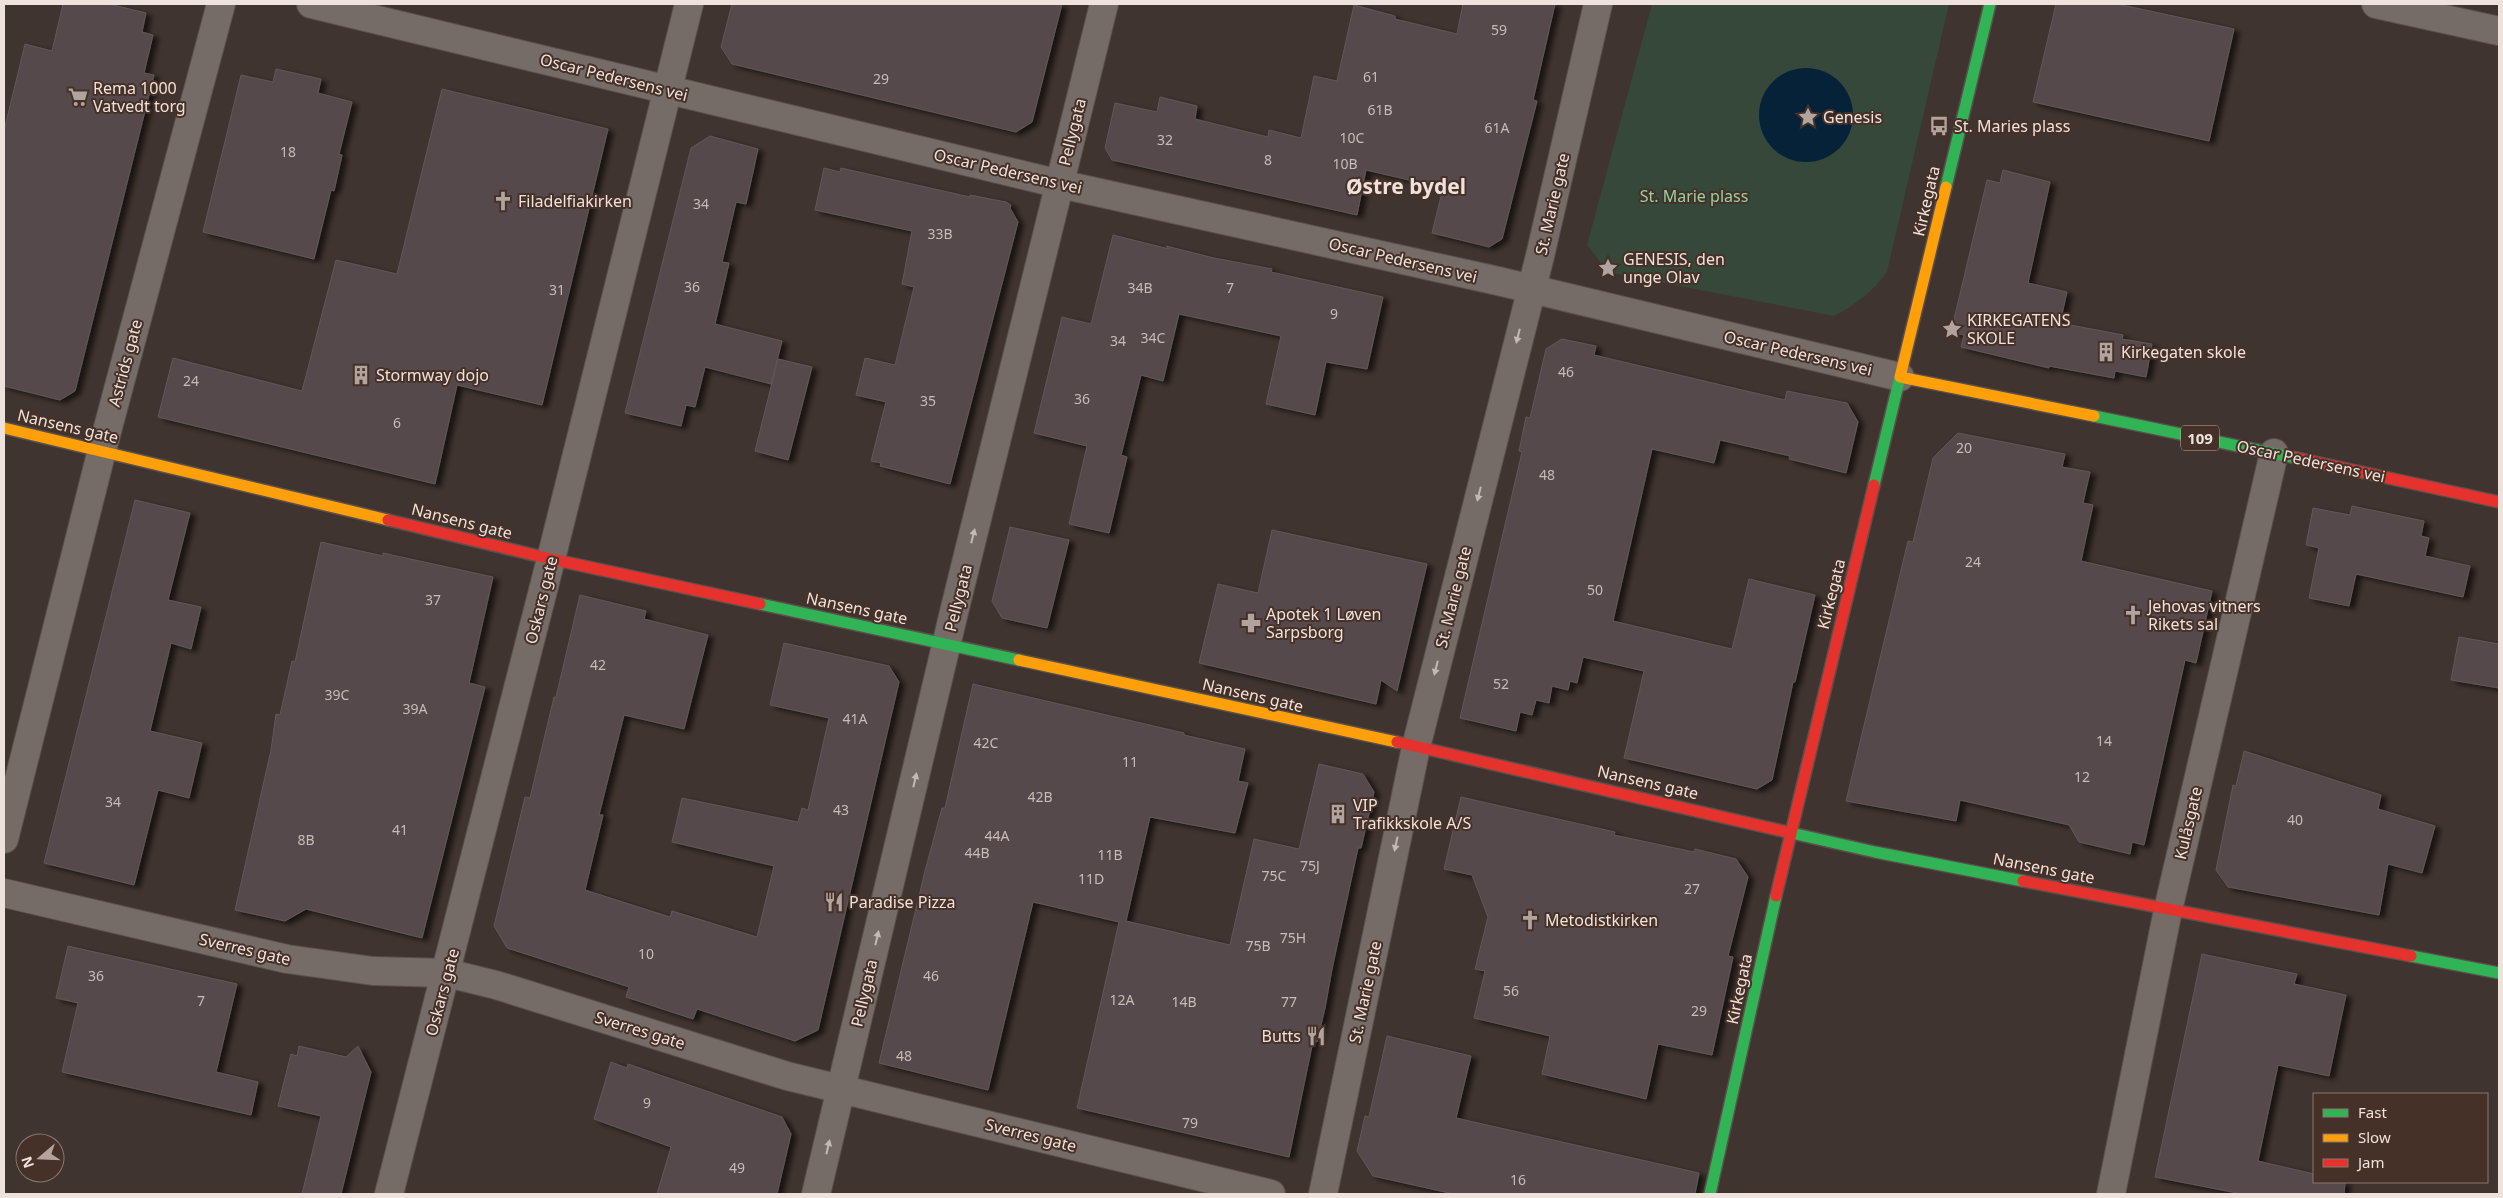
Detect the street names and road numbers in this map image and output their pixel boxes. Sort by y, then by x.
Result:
street label: Oscar Pedersens vei [538,48,690,106]
street label: Pellygata [1053,96,1091,168]
street label: Oscar Pedersens vei [932,143,1084,199]
street label: St. Marie gate [1530,151,1574,257]
street label: Kirkegata [1907,164,1945,238]
street label: Oscar Pedersens vei [1327,232,1479,288]
street label: Astrids gate [103,317,147,409]
street label: Oscar Pedersens vei [1722,325,1874,381]
street label: Nansens gate [15,404,121,448]
road number: 109 [2181,426,2219,450]
street label: Oscar Pedersens vei [2235,434,2387,488]
street label: Nansens gate [409,498,515,544]
street label: St. Marie gate [1430,544,1476,650]
street label: Oskars gate [519,554,563,646]
street label: Kirkegata [1812,557,1850,631]
street label: Pellygata [939,562,977,634]
street label: Nansens gate [804,587,910,629]
street label: Nansens gate [1200,673,1306,717]
street label: Nansens gate [1595,760,1701,804]
street label: Kulåsgate [2169,784,2207,862]
street label: Nansens gate [1991,847,2097,889]
street label: Sverres gate [197,928,293,970]
street label: St. Marie gate [1343,939,1387,1045]
street label: Oskars gate [420,946,464,1038]
street label: Kirkegata [1721,952,1757,1026]
street label: Pellygata [846,957,882,1029]
street label: Sverres gate [592,1006,688,1054]
street label: Sverres gate [983,1113,1079,1157]

